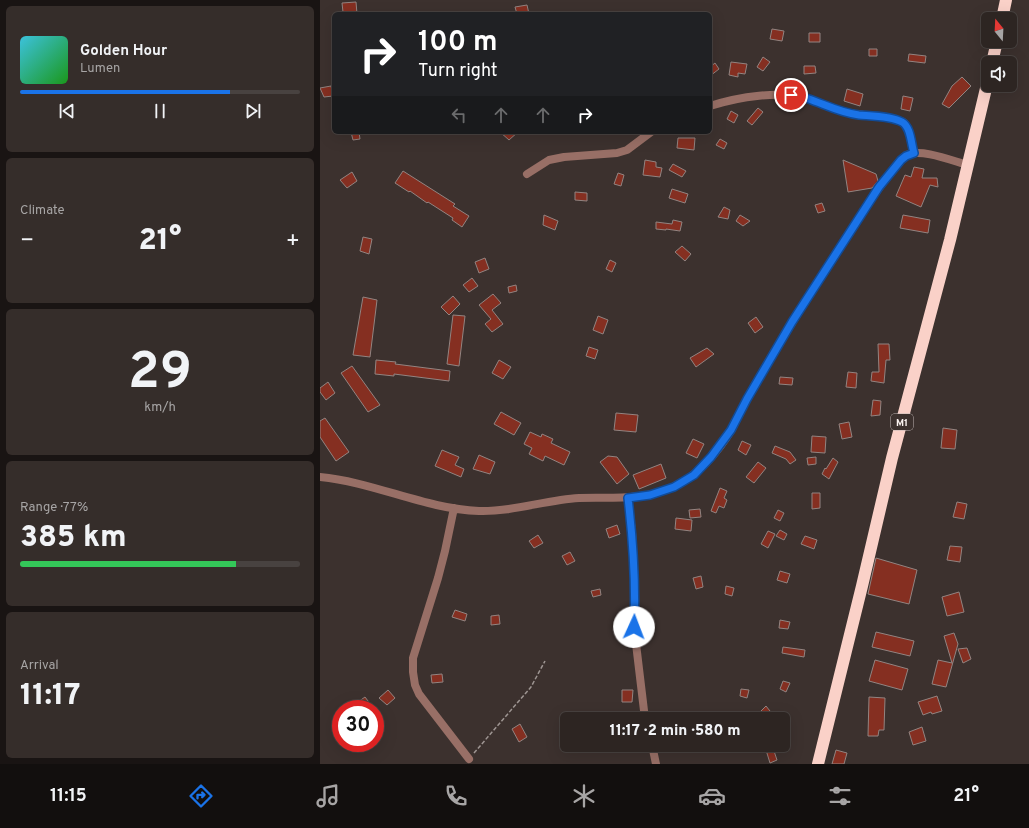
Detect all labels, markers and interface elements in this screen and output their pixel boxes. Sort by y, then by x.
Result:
north arrow [981,12,1017,48]
map controls [981,12,1017,92]
text: 100 m [418,25,498,61]
icon: right [352,28,404,80]
text: Golden Hour [80,42,167,61]
button: sound [981,56,1017,92]
text: Turn right [418,60,498,83]
text: Lumen [80,61,120,77]
pin [774,78,808,112]
icon: arrive [780,84,802,106]
icon: previous [56,100,78,122]
icon: pause [149,100,171,122]
icon: next [242,100,264,122]
icon: left [448,104,470,126]
icon: ahead [490,104,512,126]
icon: ahead [532,104,554,126]
icon: right [574,104,596,126]
text: Climate [20,203,65,219]
text: 21° [138,223,182,260]
text: − [20,228,34,255]
text: + [286,228,300,255]
text: 29 [128,341,192,407]
text: km/h [144,400,176,416]
road number: M1 [891,414,913,430]
text: Range · 77% [20,500,88,516]
text: 385 km [20,520,127,557]
position arrow [613,606,655,648]
text: Arrival [20,658,59,674]
text: 11:17 [20,678,80,715]
speed limit sign: 30 [332,700,384,752]
text: 11:17 · 2 min · 580 m [610,722,740,741]
icon: directions [187,782,215,810]
icon: music [314,782,342,810]
icon: phone [442,782,470,810]
icon: climate [570,782,598,810]
icon: car [698,782,726,810]
icon: filters [826,782,854,810]
text: 11:15 [50,785,87,808]
text: 21° [953,785,979,808]

